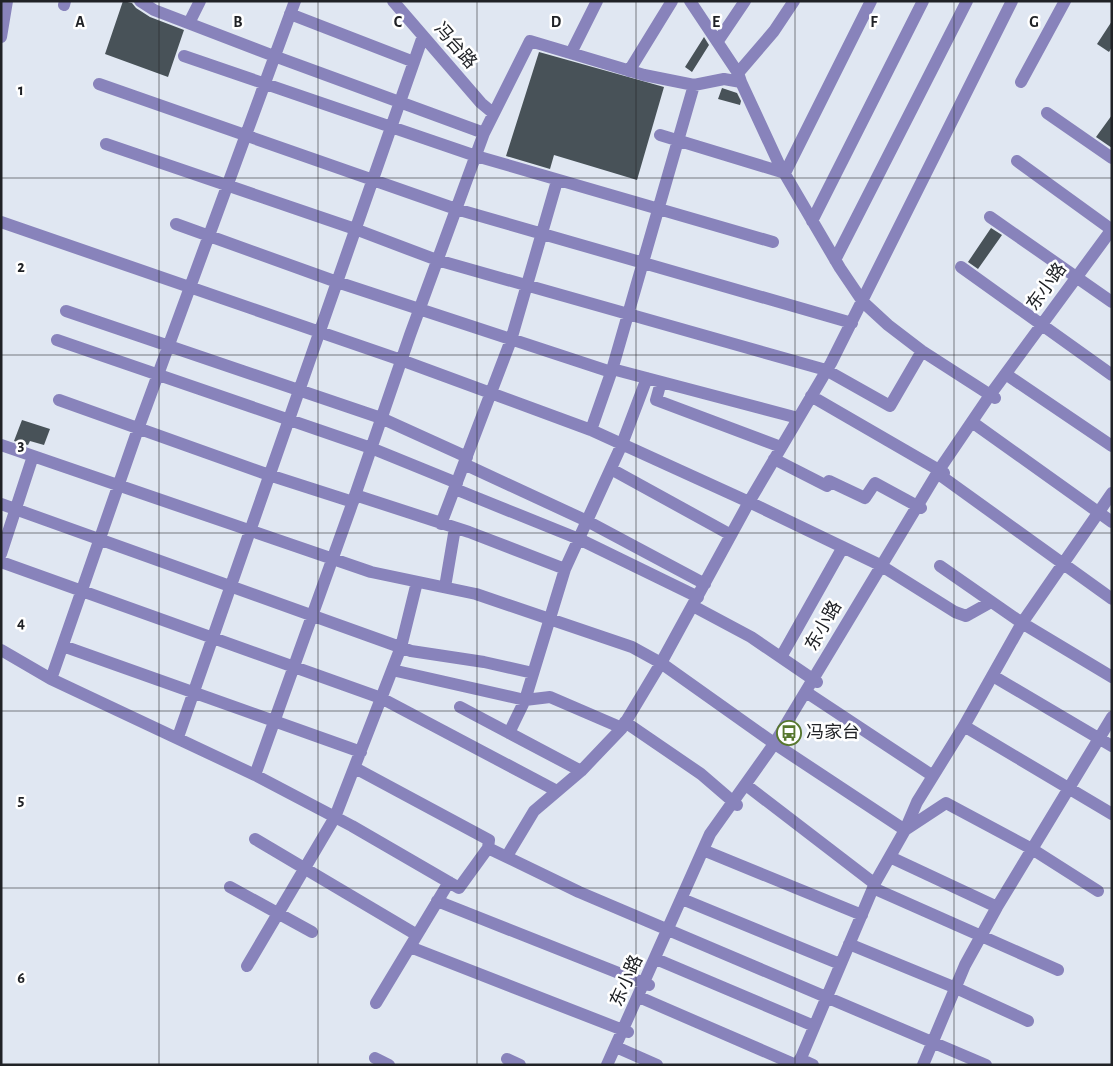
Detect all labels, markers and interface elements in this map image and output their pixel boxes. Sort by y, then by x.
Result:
text: A [75,14,85,30]
text: B [233,14,243,30]
text: C [394,14,403,30]
text: D [551,14,562,30]
text: E [712,14,720,30]
text: F [870,14,878,30]
text: G [1029,14,1039,30]
street label: 冯台路 [430,18,481,72]
text: 1 [18,82,24,98]
text: 2 [17,259,25,275]
street label: 东小路 [1022,259,1070,314]
text: 3 [18,437,25,453]
street label: 东小路 [801,597,845,654]
text: 4 [17,615,25,631]
bus stop icon: 冯家台 [776,720,802,746]
place label: 冯家台 [806,722,860,742]
text: 5 [18,792,25,808]
street label: 东小路 [606,952,646,1009]
text: 6 [17,970,25,986]

